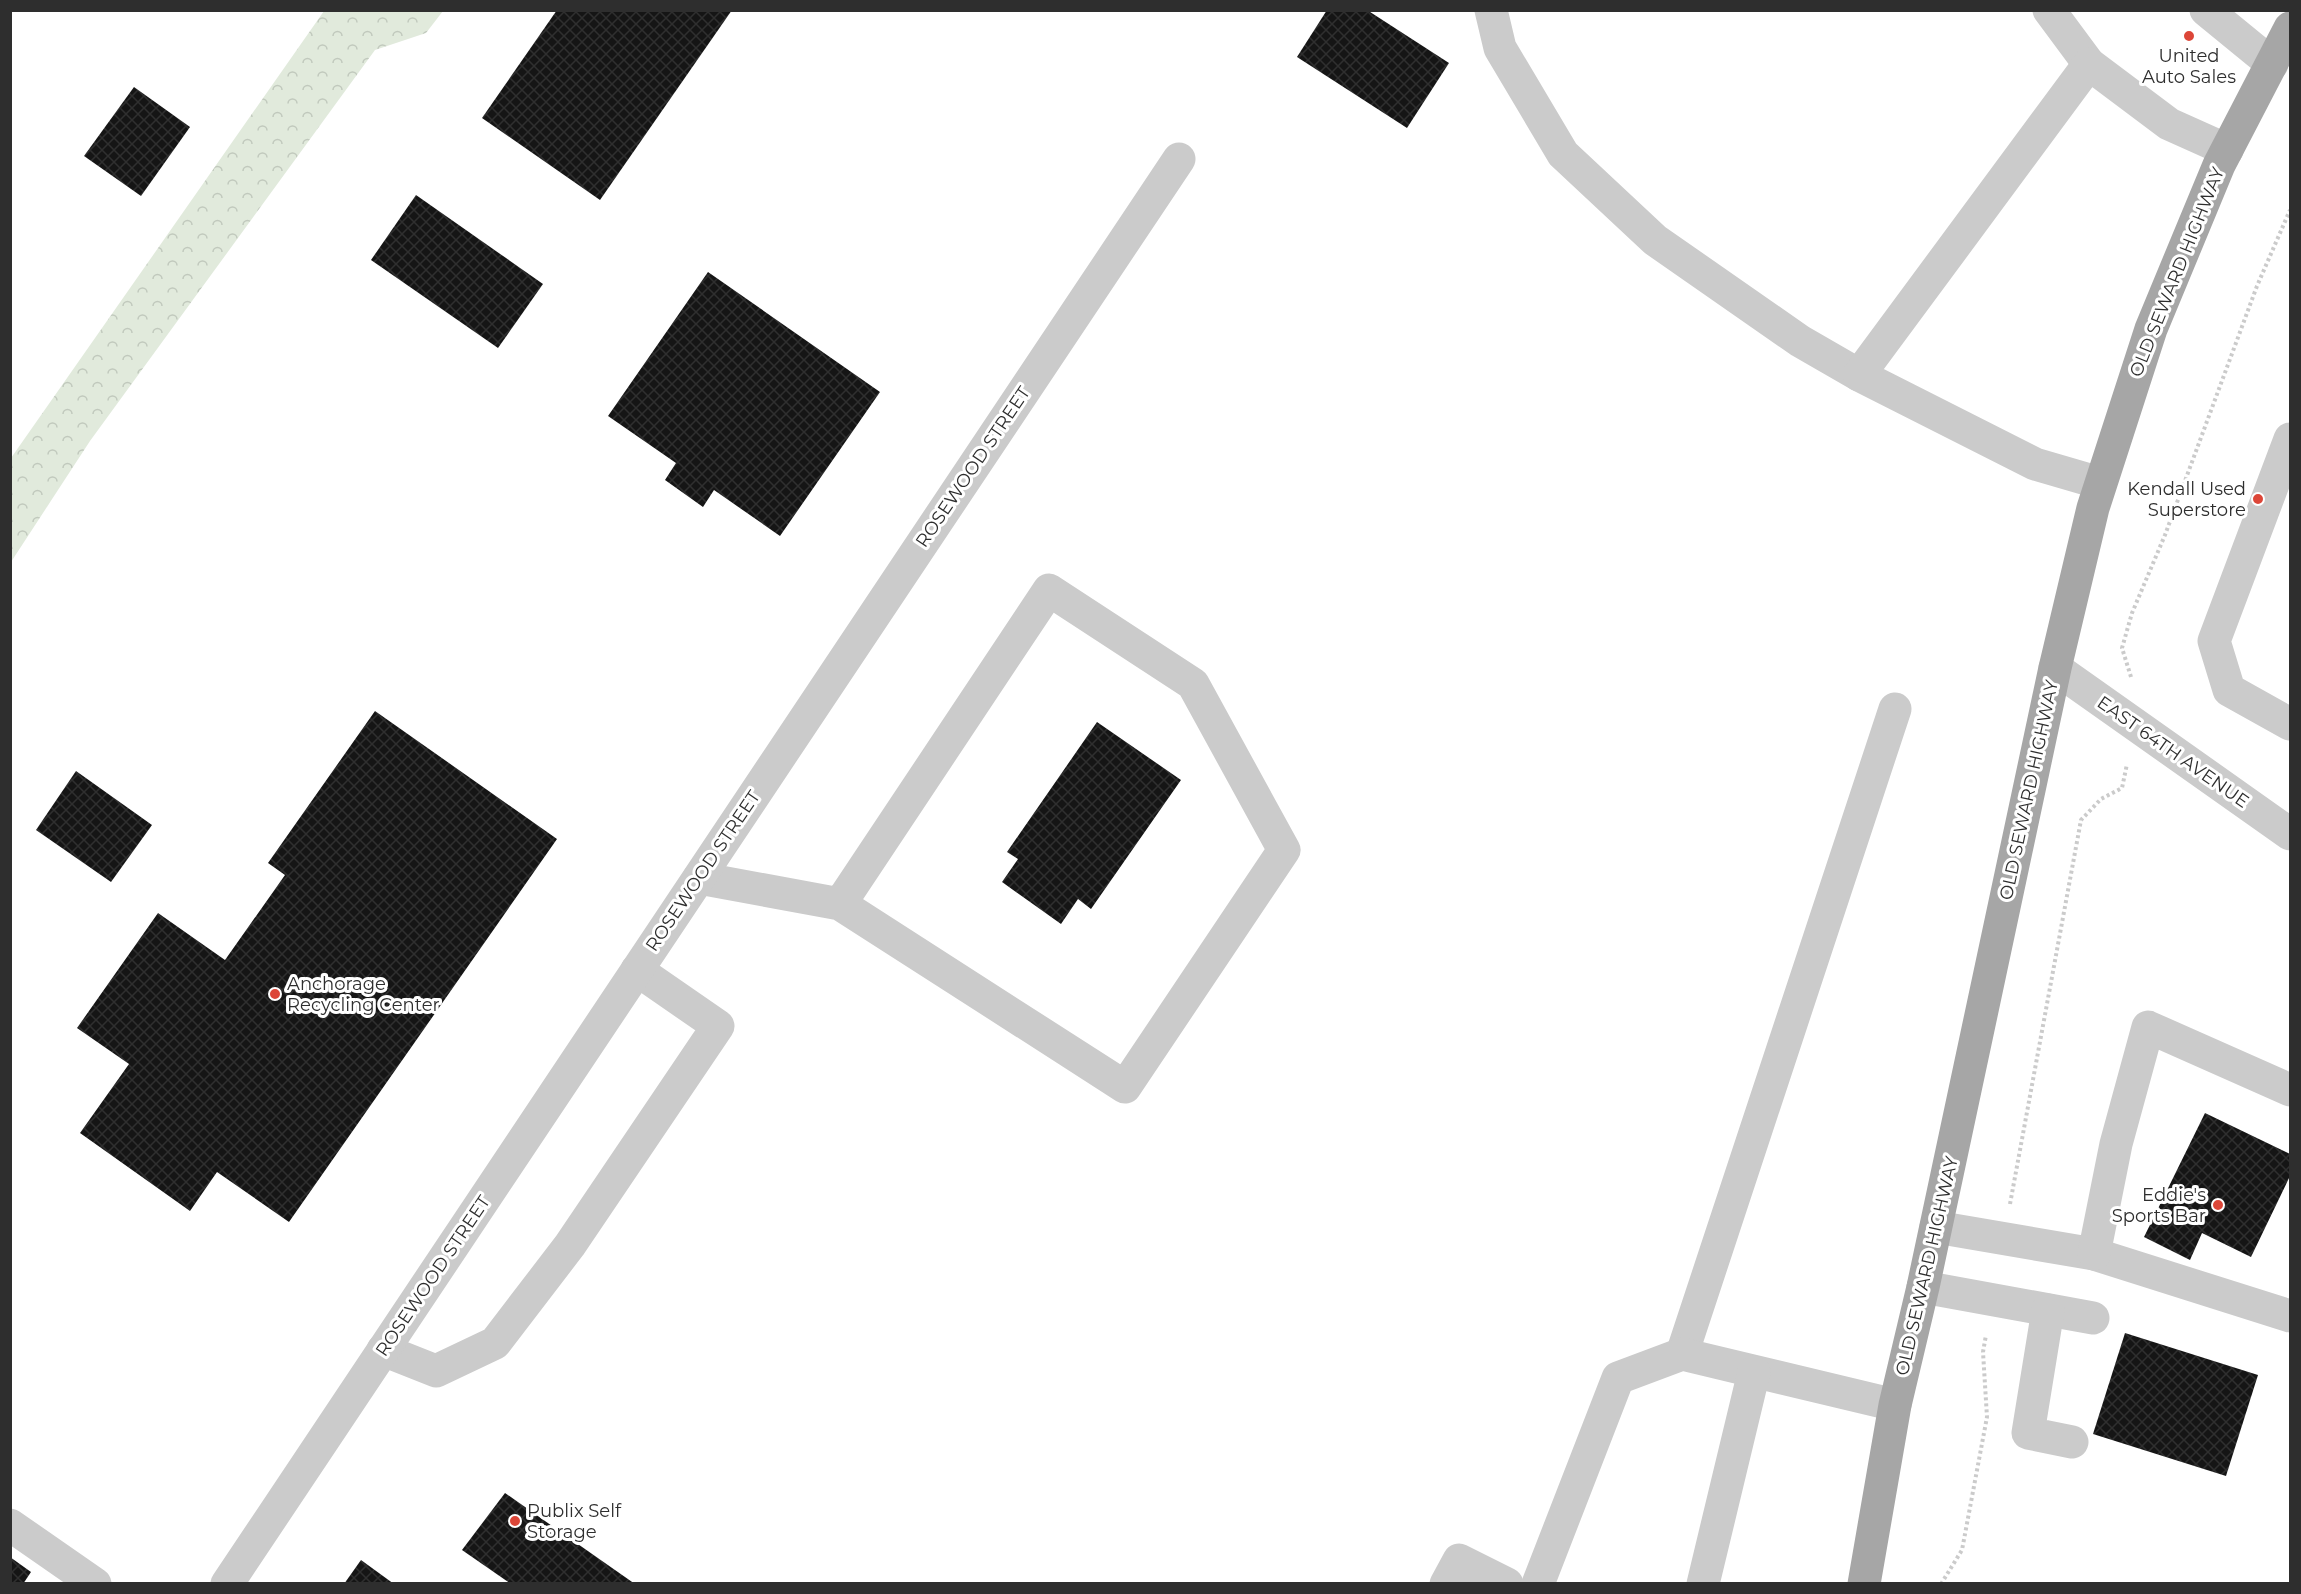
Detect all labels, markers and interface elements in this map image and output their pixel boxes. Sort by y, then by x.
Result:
marker: United Auto Sales [2182,29,2196,43]
place label: United Auto Sales [2142,45,2236,88]
street label: OLD SEWARD HIGHWAY [2125,163,2229,380]
street label: ROSEWOOD STREET [911,382,1035,552]
place label: Kendall Used Superstore [2127,478,2246,521]
marker: Kendall Used Superstore [2251,492,2265,506]
street label: OLD SEWARD HIGHWAY [1995,677,2063,902]
street label: EAST 64TH AVENUE [2093,691,2253,813]
street label: ROSEWOOD STREET [641,786,765,956]
place label: Anchorage Recycling Center [287,973,440,1016]
marker: Anchorage Recycling Center [268,987,282,1001]
street label: OLD SEWARD HIGHWAY [1891,1154,1963,1378]
place label: Eddie's Sports Bar [2112,1184,2206,1227]
street label: ROSEWOOD STREET [371,1191,495,1361]
marker: Eddie's Sports Bar [2211,1198,2225,1212]
place label: Publix Self Storage [527,1500,622,1543]
marker: Publix Self Storage [508,1514,522,1528]

